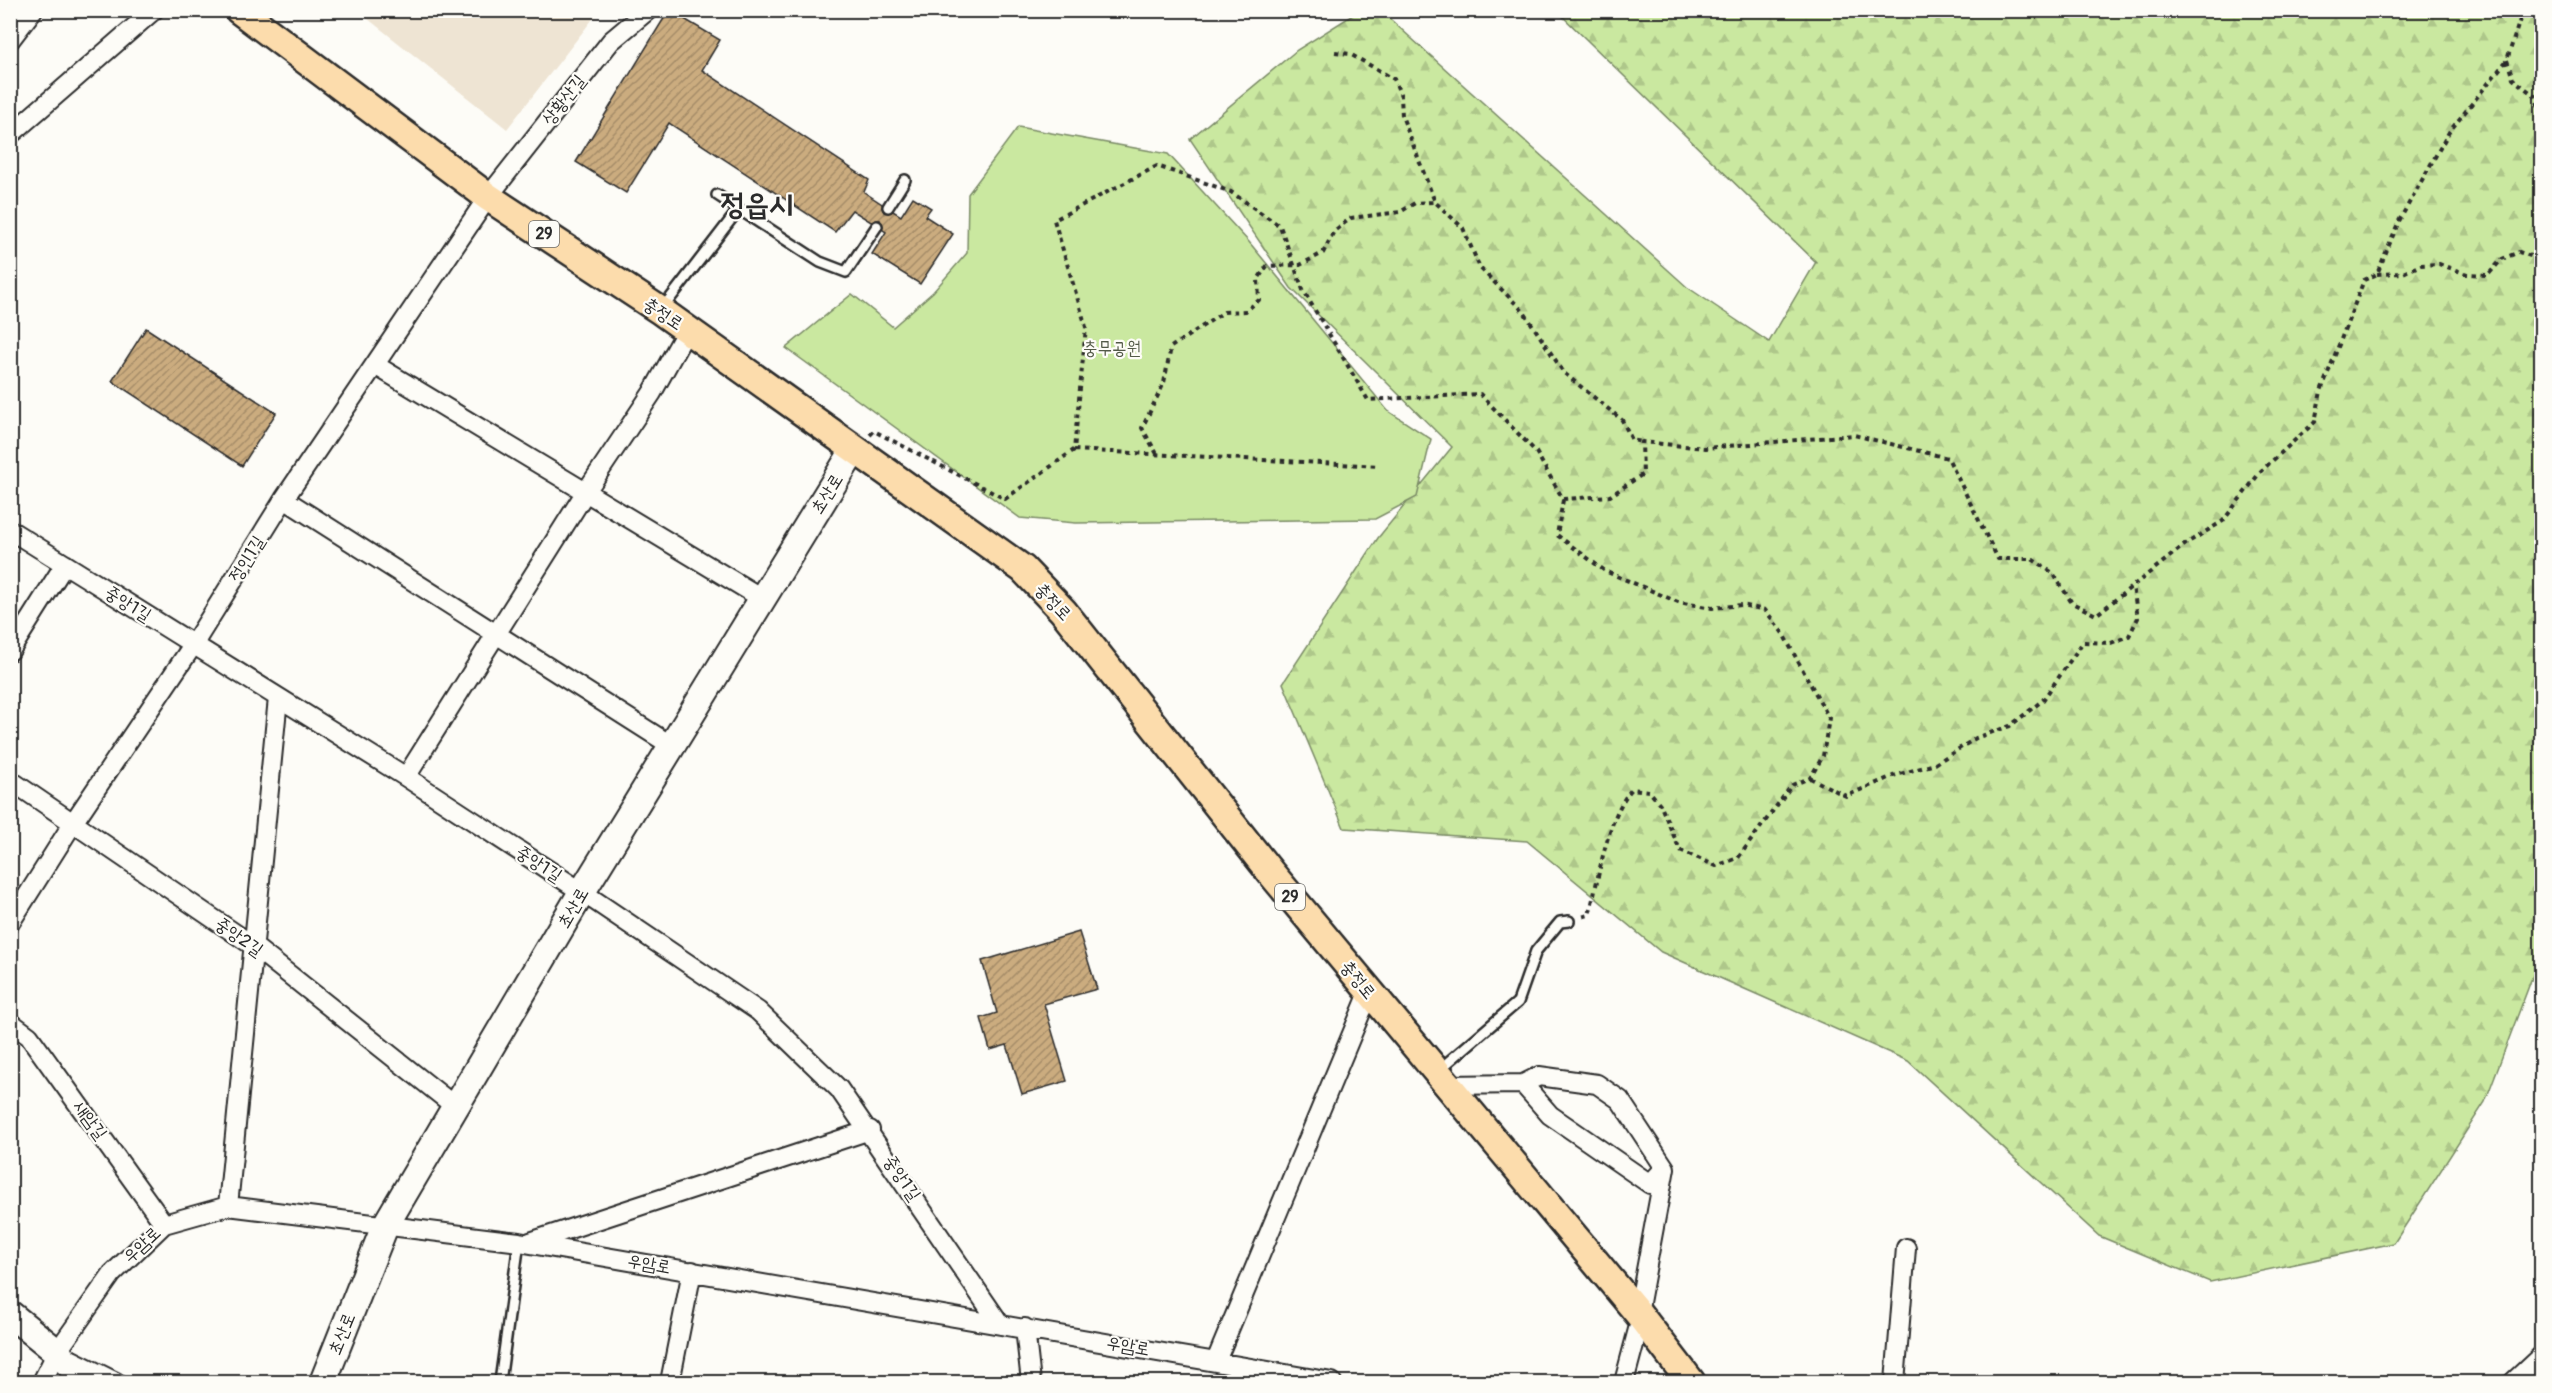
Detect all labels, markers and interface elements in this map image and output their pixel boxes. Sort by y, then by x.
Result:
street label: 상황산길 [537,70,591,130]
district label: 정읍시 [721,186,793,223]
road number: 29 [529,221,559,247]
street label: 충정로 [639,292,687,336]
park label: 충무공원 [1083,337,1141,360]
street label: 초산로 [806,469,848,519]
street label: 정인1길 [224,531,270,587]
street label: 충정로 [1030,578,1076,626]
street label: 중앙1길 [100,581,156,627]
street label: 중앙1길 [512,841,567,888]
street label: 초산로 [552,883,594,933]
road number: 29 [1275,884,1305,910]
street label: 중앙2길 [210,912,268,962]
street label: 충정로 [1335,956,1381,1004]
street label: 새암길 [68,1096,112,1145]
street label: 중앙1길 [878,1151,926,1206]
street label: 우암로 [118,1222,166,1268]
street label: 우암로 [626,1249,672,1279]
street label: 초산로 [323,1310,361,1358]
street label: 우암로 [1105,1331,1151,1361]

